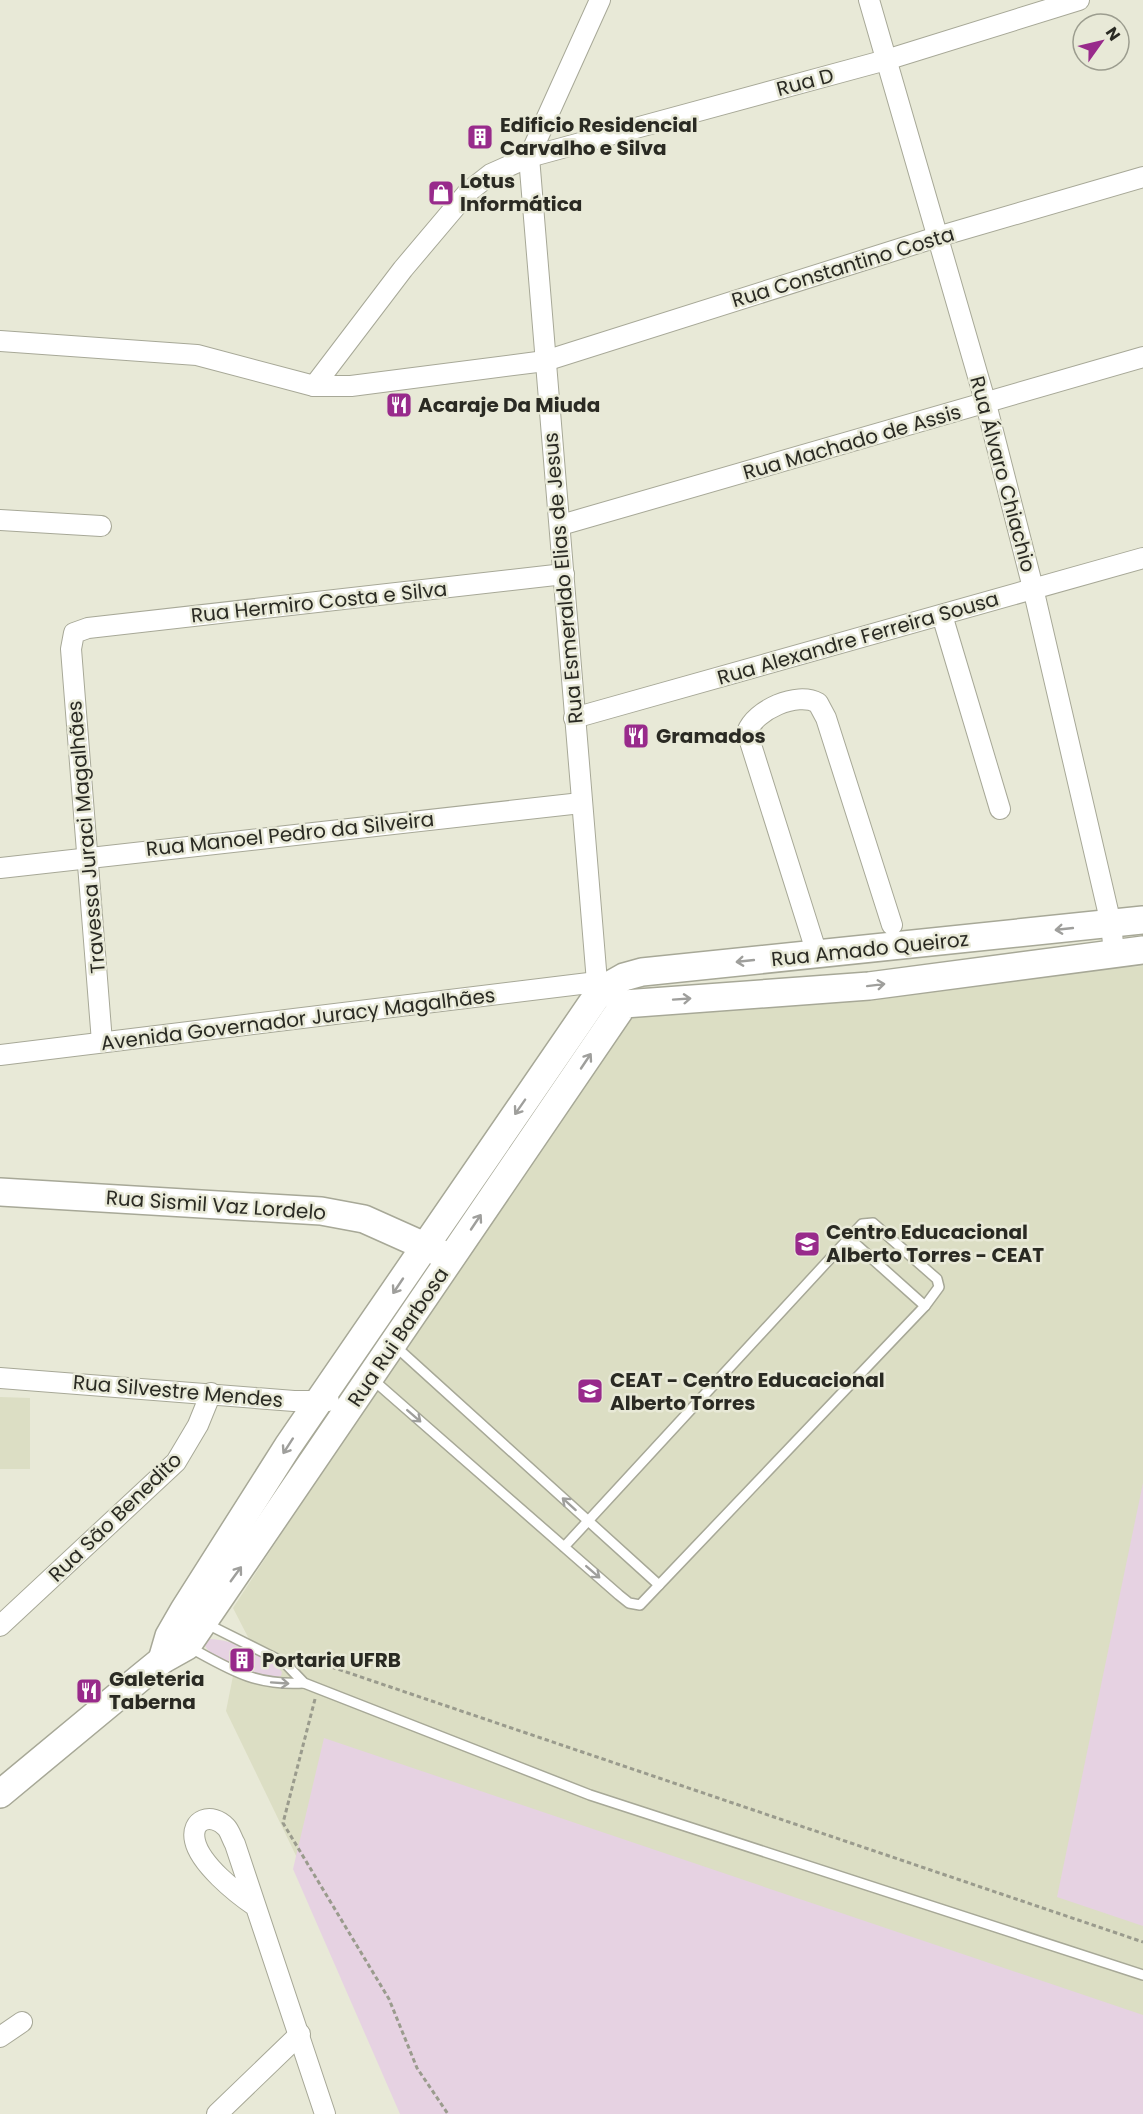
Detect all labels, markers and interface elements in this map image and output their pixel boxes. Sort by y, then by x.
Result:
north arrow [1071,12,1131,72]
text: N [1100,22,1126,45]
street label: Rua D [773,61,837,103]
place label: Edificio Residencial Carvalho e Silva [500,111,698,162]
building icon: Edificio Residencial Carvalho e Silva [465,122,495,152]
place label: Lotus Informática [460,167,582,218]
shop icon: Lotus Informática [426,178,456,208]
street label: Rua Constantino Costa [728,220,958,314]
street label: Rua Álvaro Chiachio [963,373,1043,575]
restaurant icon: Acaraje Da Miuda [384,390,414,420]
place label: Acaraje Da Miuda [418,391,600,419]
street label: Rua Machado de Assis [740,397,964,487]
street label: Rua Esmeraldo Elias de Jesus [536,431,590,725]
street label: Rua Hermiro Costa e Silva [189,575,449,629]
street label: Rua Alexandre Ferreira Sousa [714,584,1002,692]
street label: Travessa Juraci Magalhães [60,699,112,975]
restaurant icon: Gramados [621,721,651,751]
place label: Gramados [656,722,766,750]
street label: Rua Manoel Pedro da Silveira [145,805,435,863]
one-way arrow [1055,924,1074,935]
street label: Rua Amado Queiroz [770,925,970,973]
one-way arrow [735,956,755,967]
one-way arrow [866,980,886,991]
street label: Avenida Governador Juracy Magalhães [99,981,497,1057]
one-way arrow [672,994,691,1005]
one-way arrow [580,1053,592,1069]
one-way arrow [514,1099,526,1115]
street label: Rua Sismil Vaz Lordelo [105,1183,327,1227]
one-way arrow [470,1214,482,1231]
place label: Centro Educacional Alberto Torres - CEAT [826,1218,1044,1269]
school or university icon: Centro Educacional Alberto Torres - CEAT [792,1229,822,1259]
street label: Rua Rui Barbosa [341,1262,455,1412]
one-way arrow [392,1277,404,1293]
place label: CEAT - Centro Educacional Alberto Torres [610,1366,885,1417]
street label: Rua Silvestre Mendes [72,1368,284,1414]
school or university icon: CEAT - Centro Educacional Alberto Torres [575,1376,605,1406]
one-way arrow [406,1410,422,1423]
one-way arrow [282,1438,294,1454]
street label: Rua São Benedito [42,1446,188,1588]
one-way arrow [561,1497,576,1511]
one-way arrow [585,1565,600,1579]
one-way arrow [230,1566,242,1582]
building icon: Portaria UFRB [227,1645,257,1675]
place label: Portaria UFRB [262,1646,401,1674]
place label: Galeteria Taberna [109,1665,205,1716]
restaurant icon: Galeteria Taberna [74,1676,104,1706]
one-way arrow [269,1678,289,1689]

